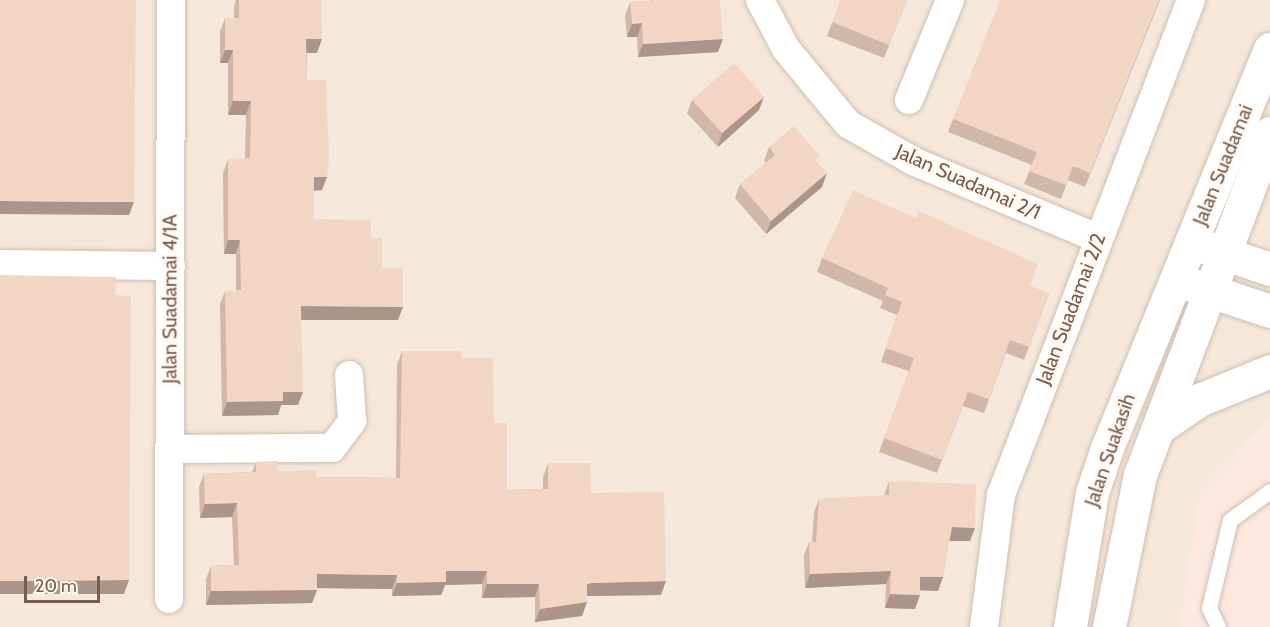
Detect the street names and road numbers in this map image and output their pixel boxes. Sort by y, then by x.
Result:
street label: Jalan Suadamai [1188,101,1258,229]
street label: Jalan Suadamai 2/1 [892,139,1044,225]
street label: Jalan Suadamai 4/1A [158,214,182,384]
street label: Jalan Suadamai 2/2 [1031,230,1111,388]
street label: Jalan Suakasih [1079,390,1141,510]

